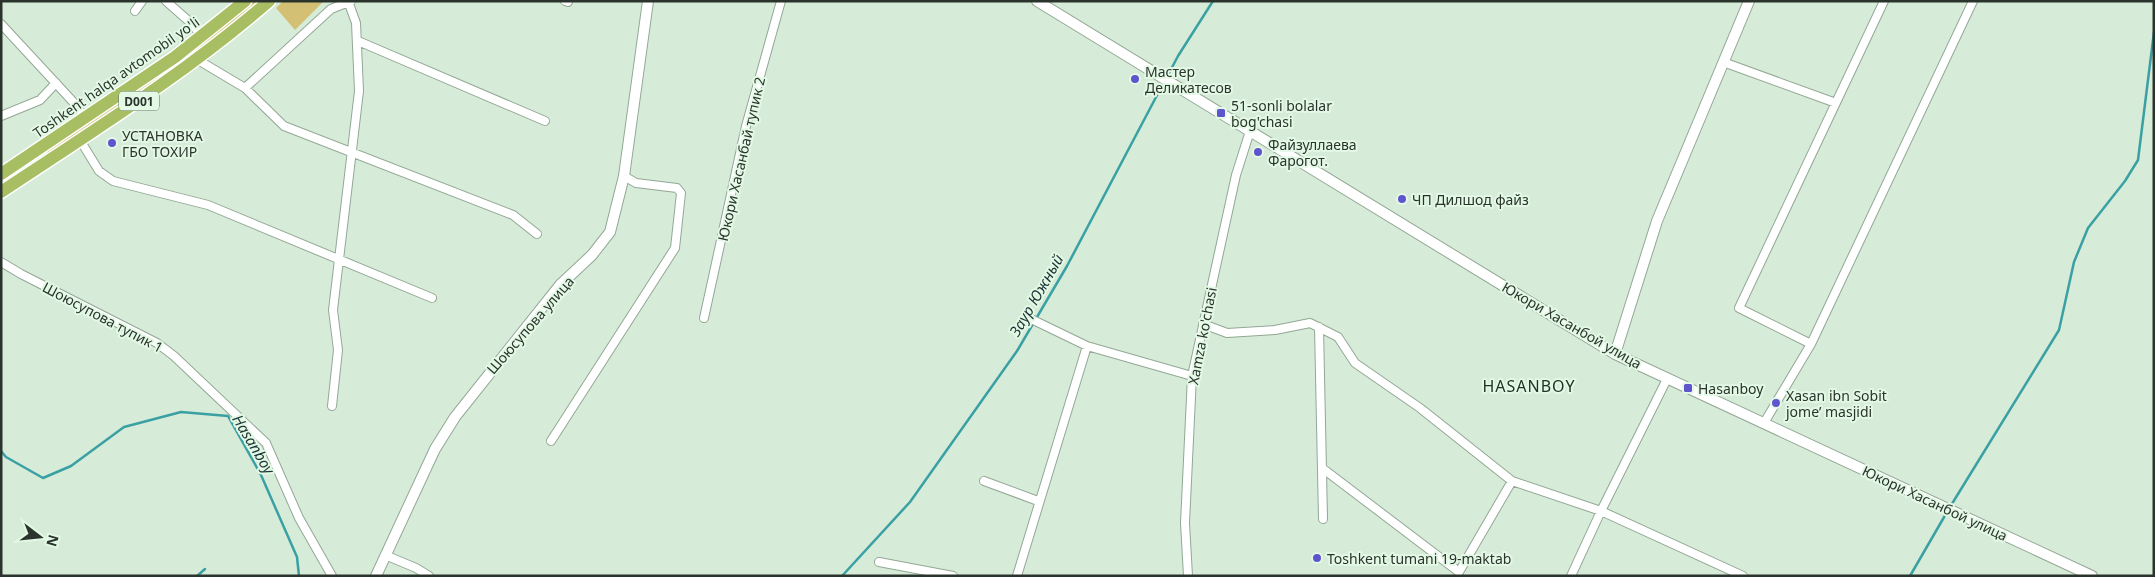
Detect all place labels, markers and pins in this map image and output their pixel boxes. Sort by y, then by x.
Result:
place label: Мастер Деликатесов [1145,62,1232,97]
marker: Мастер Деликатесов [1129,73,1141,85]
place label: 51-sonli bolalar bog'chasi [1231,96,1332,131]
marker: 51-sonli bolalar bog'chasi [1215,107,1227,119]
place label: УСТАНОВКА ГБО ТОХИР [122,126,203,161]
place label: Файзуллаева Фарогот. [1268,135,1357,170]
marker: УСТАНОВКА ГБО ТОХИР [106,137,118,149]
marker: Файзуллаева Фарогот. [1252,146,1264,158]
place label: ЧП Дилшод файз [1412,190,1529,209]
marker: ЧП Дилшод файз [1396,193,1408,205]
place label: Hasanboy [1698,379,1764,398]
marker: Hasanboy [1682,382,1694,394]
place label: Xasan ibn Sobit jome’ masjidi [1785,386,1887,421]
marker: Xasan ibn Sobit jome’ masjidi [1770,397,1782,409]
place label: Toshkent tumani 19-maktab [1327,549,1511,568]
marker: Toshkent tumani 19-maktab [1311,552,1323,564]

